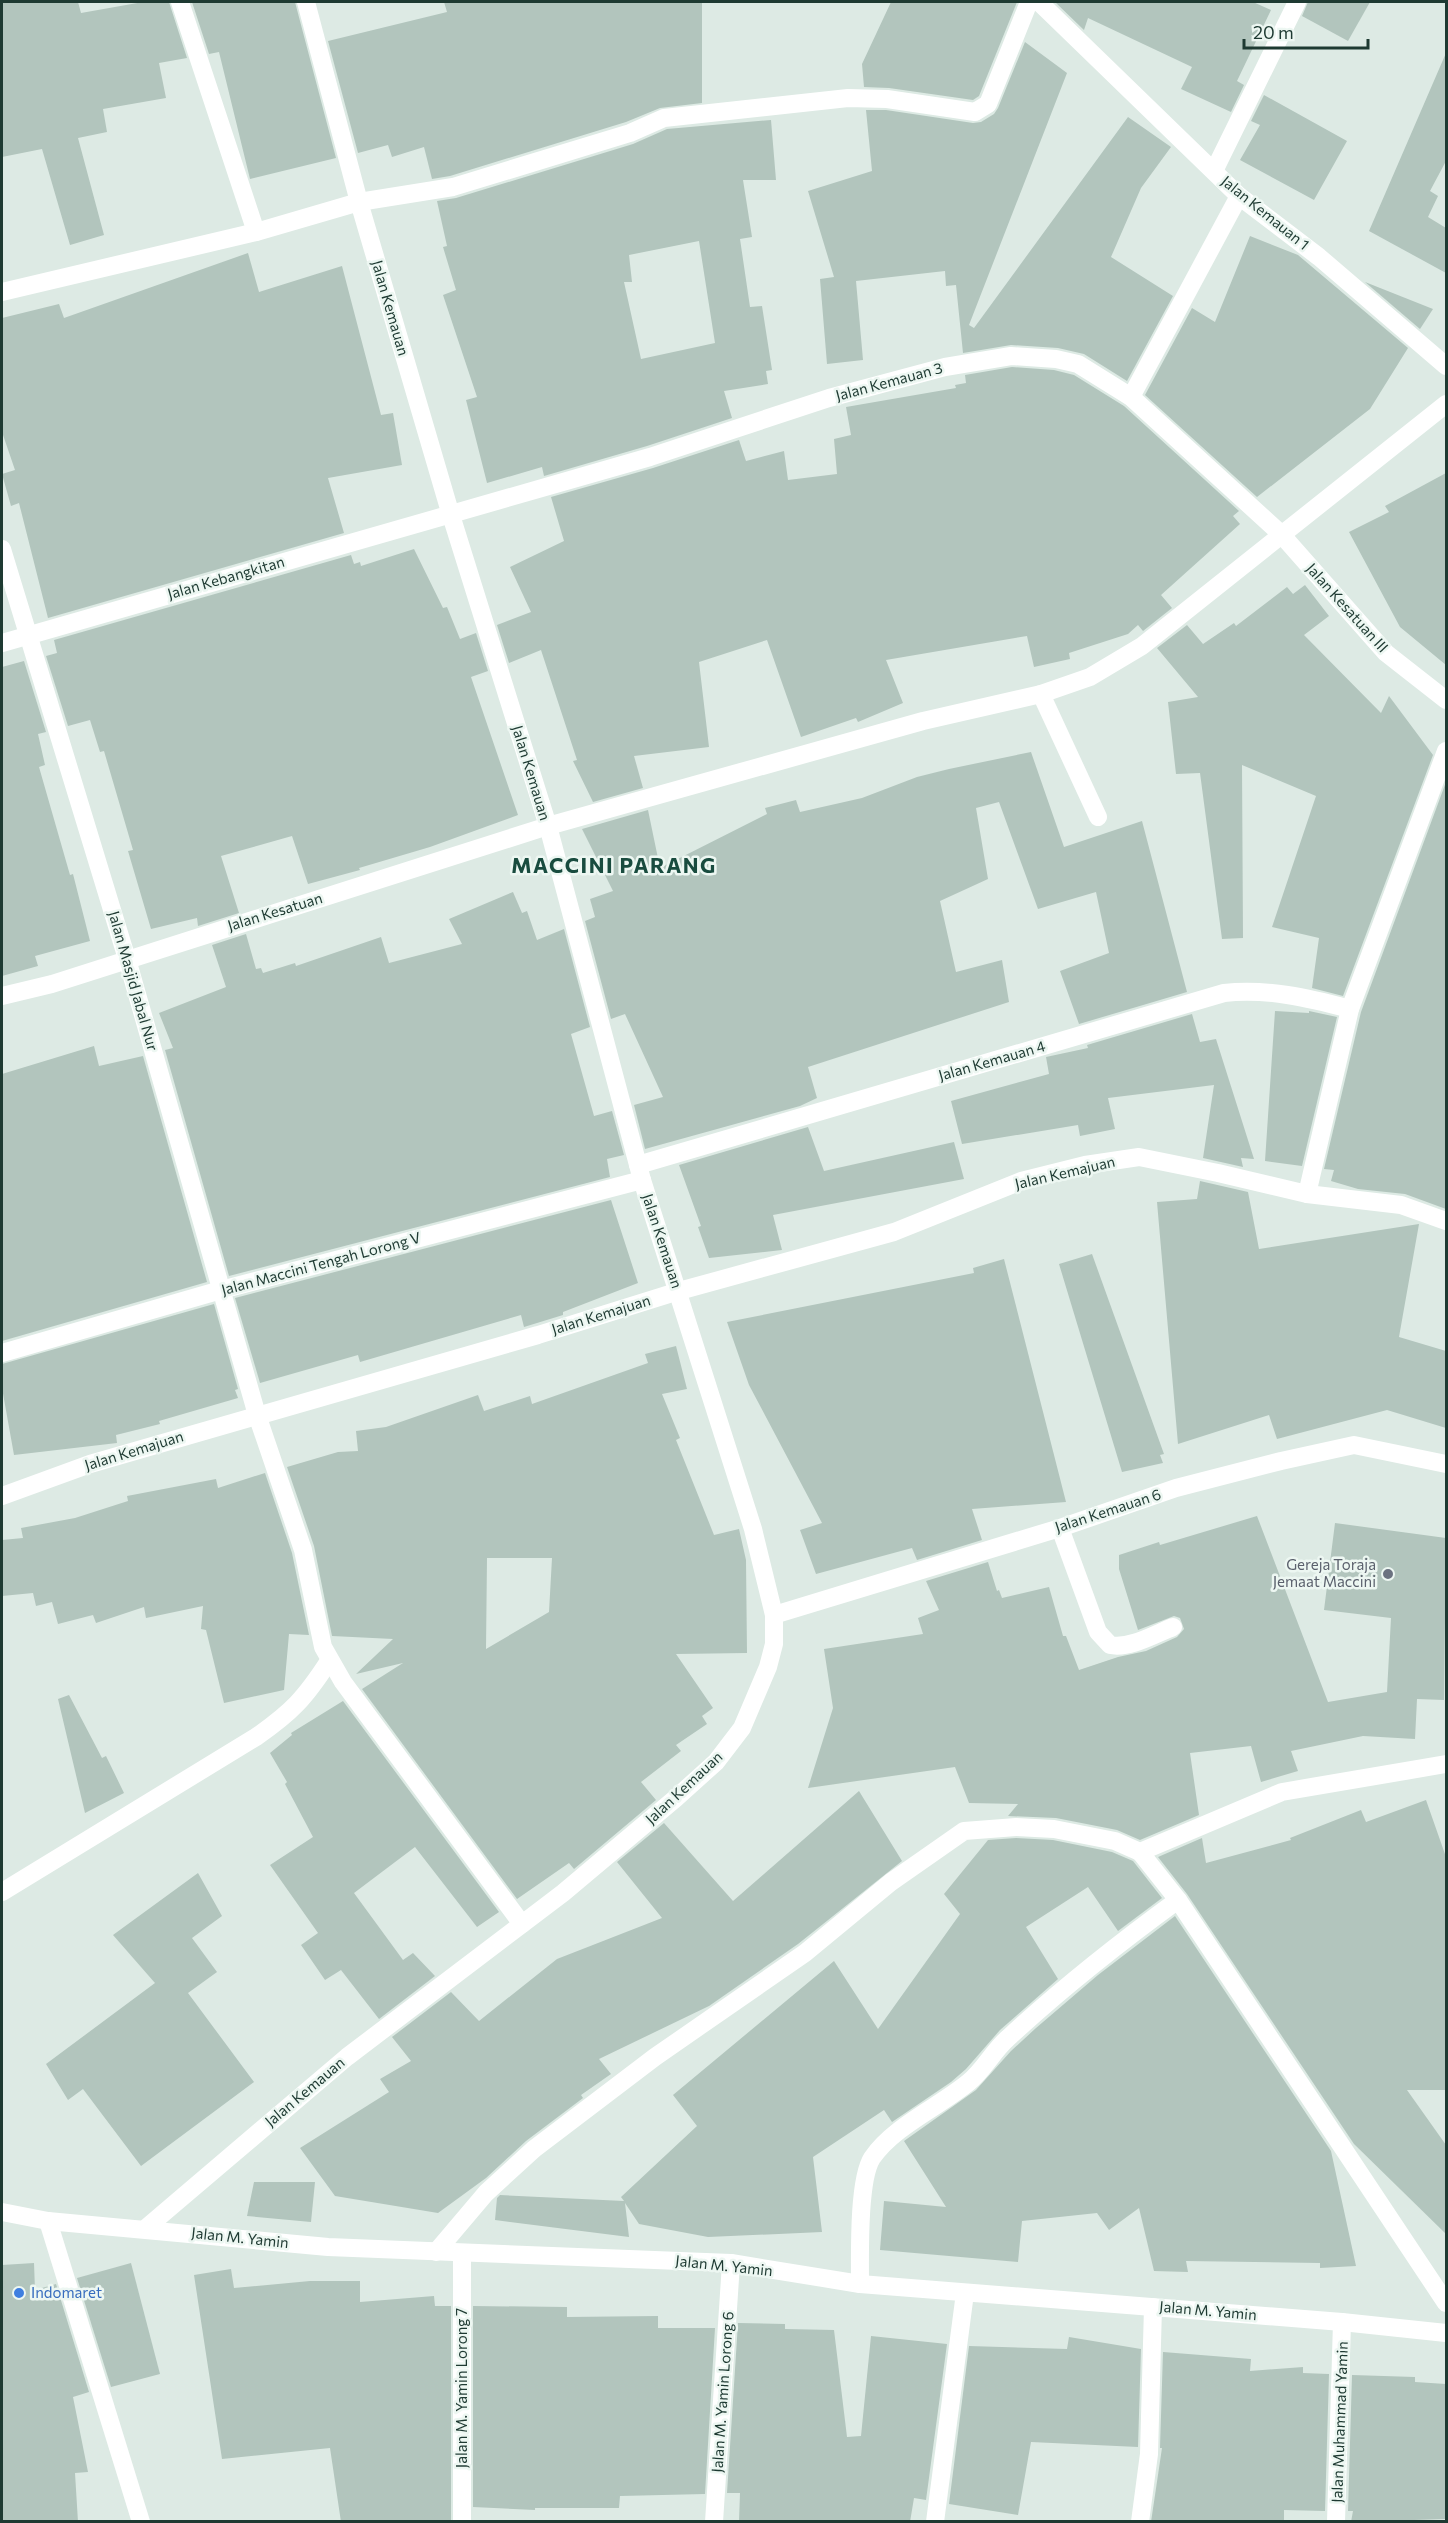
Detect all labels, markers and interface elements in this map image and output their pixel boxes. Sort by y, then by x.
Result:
scale bar [1244,12,1368,50]
text: 20 m [1253,21,1294,43]
street label: Jalan Kemauan 1 [1218,171,1313,253]
street label: Jalan Kemauan [369,258,413,358]
street label: Jalan Kemauan 3 [833,358,944,404]
street label: Jalan Kebangkitan [165,552,286,602]
street label: Jalan Kesatuan III [1303,559,1393,656]
street label: Jalan Kemauan [509,723,555,822]
district label: MACCINI PARANG [511,852,717,877]
street label: Jalan Kesatuan [225,888,324,934]
street label: Jalan Masjid Jabal Nur [105,909,163,1053]
street label: Jalan Kemauan 4 [936,1036,1047,1084]
street label: Jalan Kemajuan [1013,1152,1117,1192]
street label: Jalan Kemauan [639,1191,687,1290]
street label: Jalan Maccini Tengah Lorong V [219,1228,422,1298]
street label: Jalan Kemajuan [549,1290,652,1338]
street label: Jalan Kemajuan [82,1426,185,1474]
street label: Jalan Kemauan 6 [1052,1484,1163,1536]
place label: Gereja Toraja Jemaat Maccini [1273,1555,1376,1590]
marker: Gereja Toraja Jemaat Maccini [1381,1567,1395,1581]
street label: Jalan Kemauan [641,1747,725,1827]
street label: Jalan Kemauan [261,2053,348,2130]
street label: Jalan M. Yamin [191,2223,290,2251]
street label: Jalan M. Yamin [675,2251,774,2279]
place label: Indomaret [31,2283,102,2301]
marker: Indomaret [12,2286,26,2300]
street label: Jalan M. Yamin [1159,2297,1258,2323]
street label: Jalan M. Yamin Lorong 7 [452,2308,470,2468]
street label: Jalan M. Yamin Lorong 6 [707,2311,737,2473]
street label: Jalan Muhammad Yamin [1327,2341,1351,2503]

